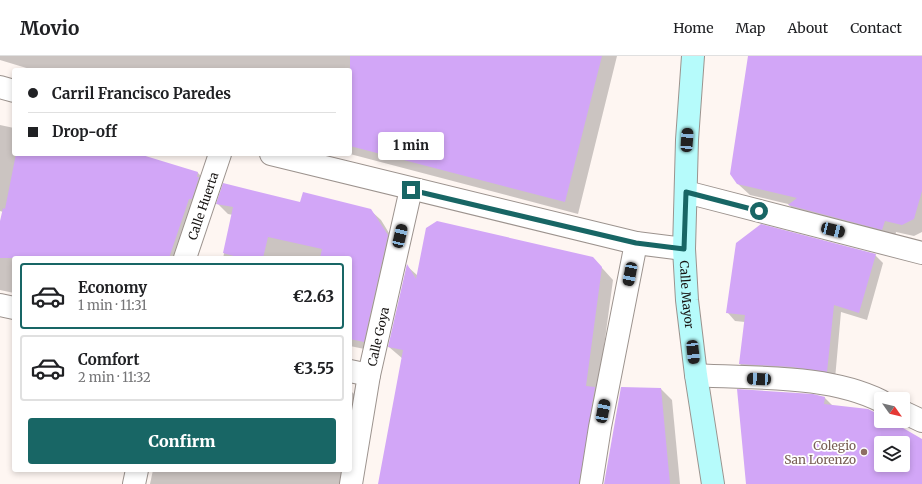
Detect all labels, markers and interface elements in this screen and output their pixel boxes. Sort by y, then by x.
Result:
text: Movio [20,16,79,40]
text: Home [673,19,714,37]
text: Map [736,19,765,37]
text: About [787,19,828,37]
text: Contact [850,19,902,37]
text: Carril Francisco Paredes [52,84,231,103]
text: Drop-off [52,122,117,141]
car [680,128,694,152]
callout: 1 min [378,132,444,160]
text: 1 min [393,137,429,154]
street label: Calle Huerta [184,169,221,242]
route end [402,181,420,199]
route start [750,202,768,220]
car [820,221,846,239]
car [391,223,409,249]
street label: Calle Mayor [677,260,698,330]
car [622,261,638,287]
icon: car [30,278,66,314]
text: Economy [78,278,147,297]
text: €2.63 [292,287,334,306]
text: 1 min · 11:31 [78,297,147,314]
street label: Calle Goya [364,305,392,367]
car [686,339,700,365]
icon: car [30,350,66,386]
text: Comfort [78,350,139,369]
text: €3.55 [293,359,334,378]
text: 2 min · 11:32 [78,369,151,386]
car [747,372,771,386]
north arrow [874,392,910,428]
map controls [874,392,910,472]
car [595,398,611,424]
button: Confirm [28,418,336,464]
button: layers [874,436,910,472]
place label: Colegio San Lorenzo [784,438,856,467]
marker: Colegio San Lorenzo [859,447,869,457]

